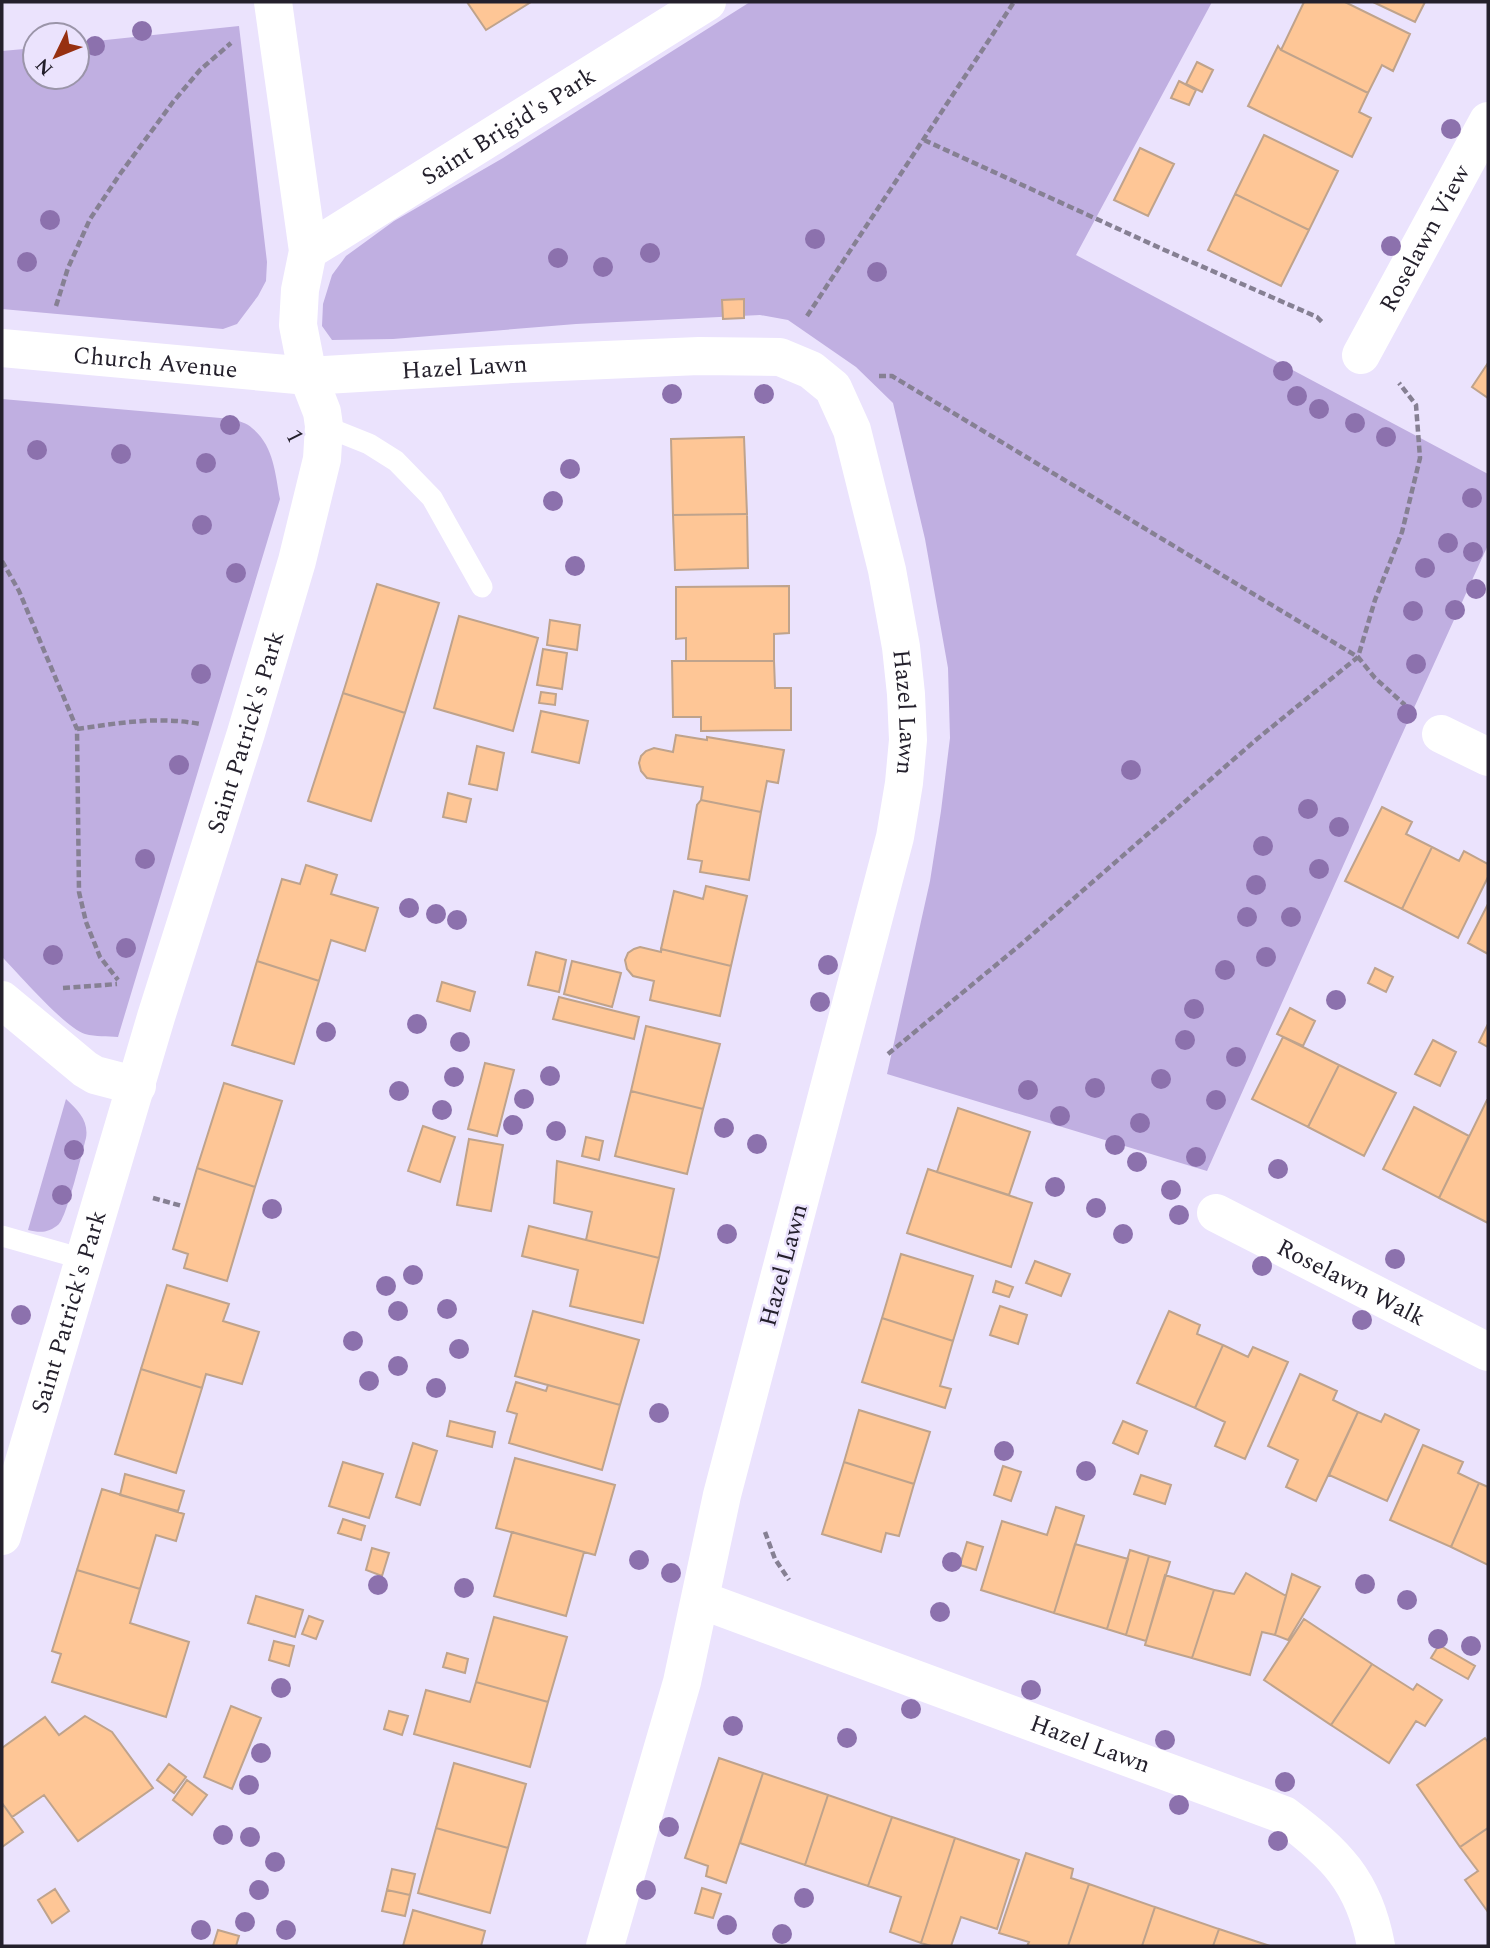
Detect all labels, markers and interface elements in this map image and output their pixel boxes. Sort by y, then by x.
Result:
north arrow [21,21,91,91]
text: N [29,51,61,82]
street label: Saint Brigid's Park [414,59,603,195]
street label: Roselawn View [1371,158,1480,319]
street label: Church Avenue [71,338,239,388]
street label: Hazel Lawn [401,346,528,389]
street label: 1 [275,423,313,450]
street label: Saint Patrick's Park [198,627,294,838]
street label: Hazel Lawn [882,648,925,777]
street label: Hazel Lawn [750,1200,818,1331]
street label: Saint Patrick's Park [22,1206,117,1418]
street label: Roselawn Walk [1270,1230,1432,1336]
street label: Hazel Lawn [1025,1706,1155,1783]

